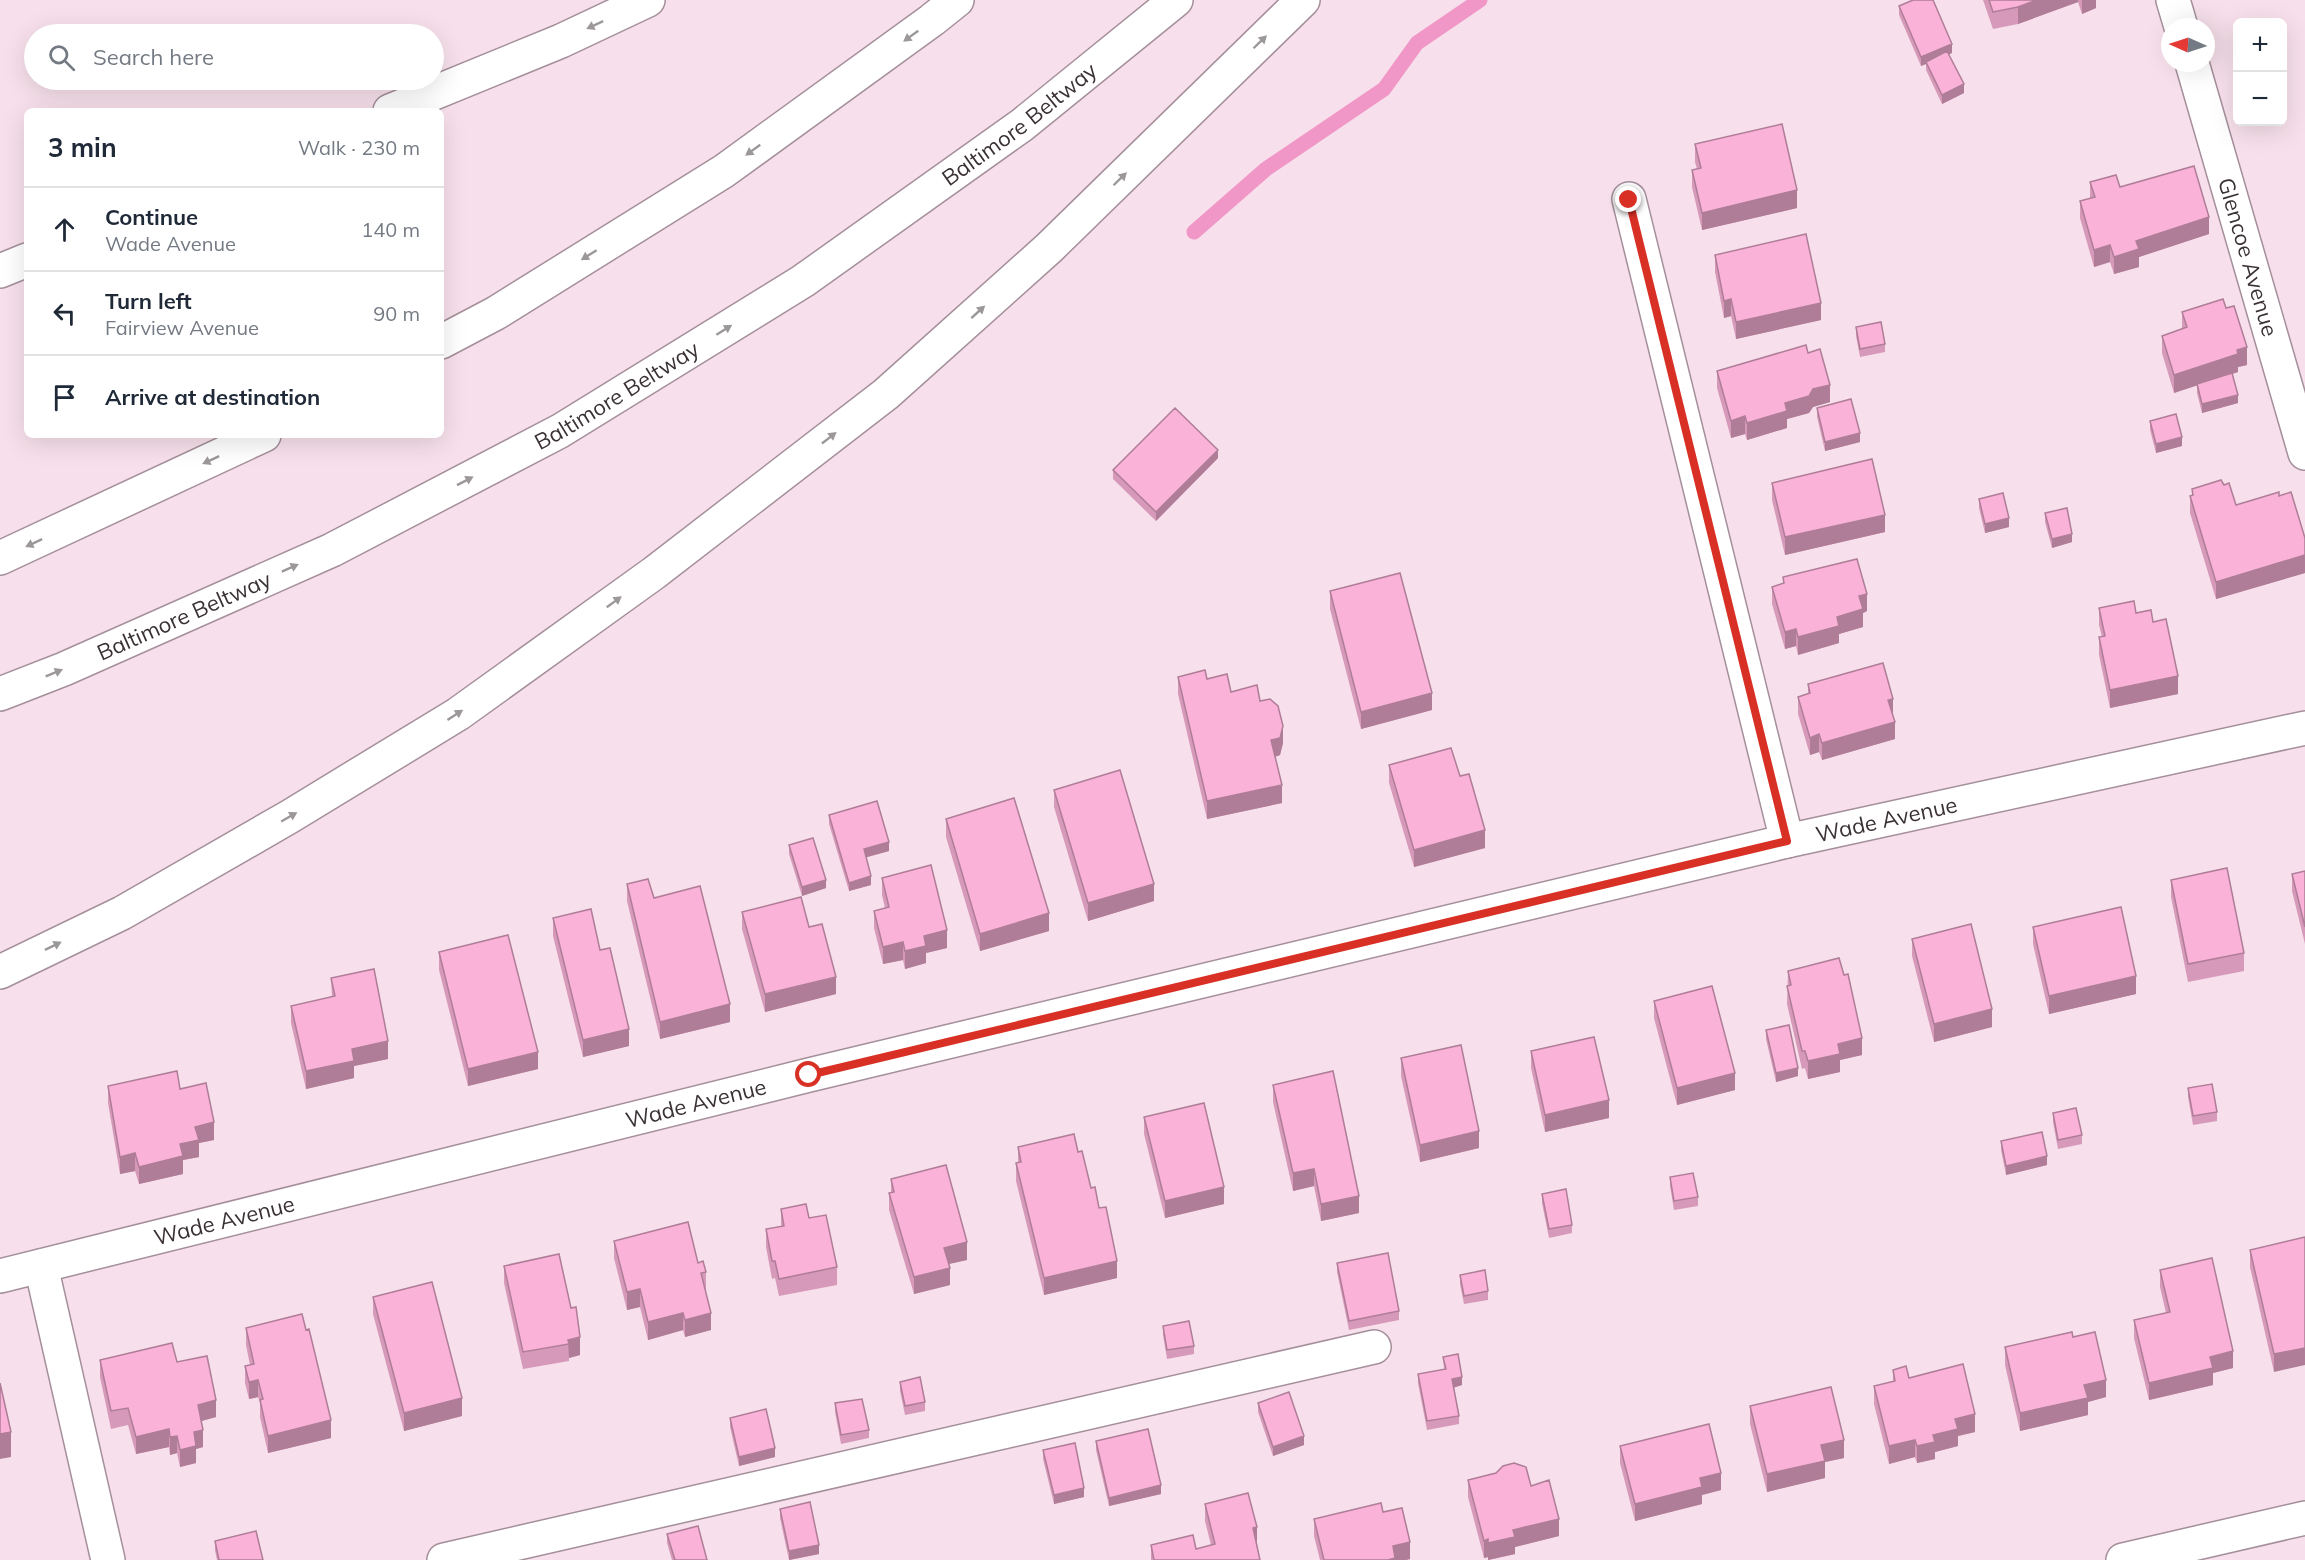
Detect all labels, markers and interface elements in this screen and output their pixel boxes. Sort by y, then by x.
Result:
north arrow [2161,18,2215,72]
map controls [2233,18,2287,126]
button: + [2233,18,2287,72]
one-way arrow [587,20,604,29]
search box [24,24,444,90]
one-way arrow [903,30,919,42]
one-way arrow [1252,36,1266,50]
icon: search [45,41,78,74]
text: Search here [93,43,214,71]
street label: Baltimore Beltway [936,56,1103,192]
button: − [2233,72,2287,126]
text: 3 min [48,131,117,164]
text: Walk · 230 m [298,135,420,160]
one-way arrow [745,144,761,156]
one-way arrow [1113,172,1127,186]
street label: Glencoe Avenue [2212,174,2284,340]
route end [1615,186,1641,212]
text: Continue [105,203,198,231]
icon: ahead [48,213,81,246]
text: 140 m [361,217,420,242]
text: Wade Avenue [105,231,236,256]
one-way arrow [581,250,597,261]
text: Turn left [105,287,192,315]
icon: left [48,297,81,330]
text: 90 m [373,301,420,326]
one-way arrow [970,306,985,319]
text: Fairview Avenue [105,315,259,340]
one-way arrow [716,325,732,336]
street label: Baltimore Beltway [530,335,704,456]
icon: arrive [48,381,81,414]
text: Arrive at destination [105,383,320,411]
one-way arrow [821,431,837,444]
one-way arrow [201,455,219,465]
one-way arrow [456,476,473,486]
one-way arrow [26,538,43,547]
one-way arrow [282,564,299,573]
street label: Baltimore Beltway [93,565,276,667]
one-way arrow [606,596,622,608]
one-way arrow [46,668,64,678]
one-way arrow [447,710,463,721]
street label: Wade Avenue [1813,790,1960,848]
one-way arrow [281,811,297,822]
one-way arrow [44,942,61,951]
route start [795,1061,821,1087]
street label: Wade Avenue [623,1072,769,1134]
street label: Wade Avenue [151,1189,297,1251]

